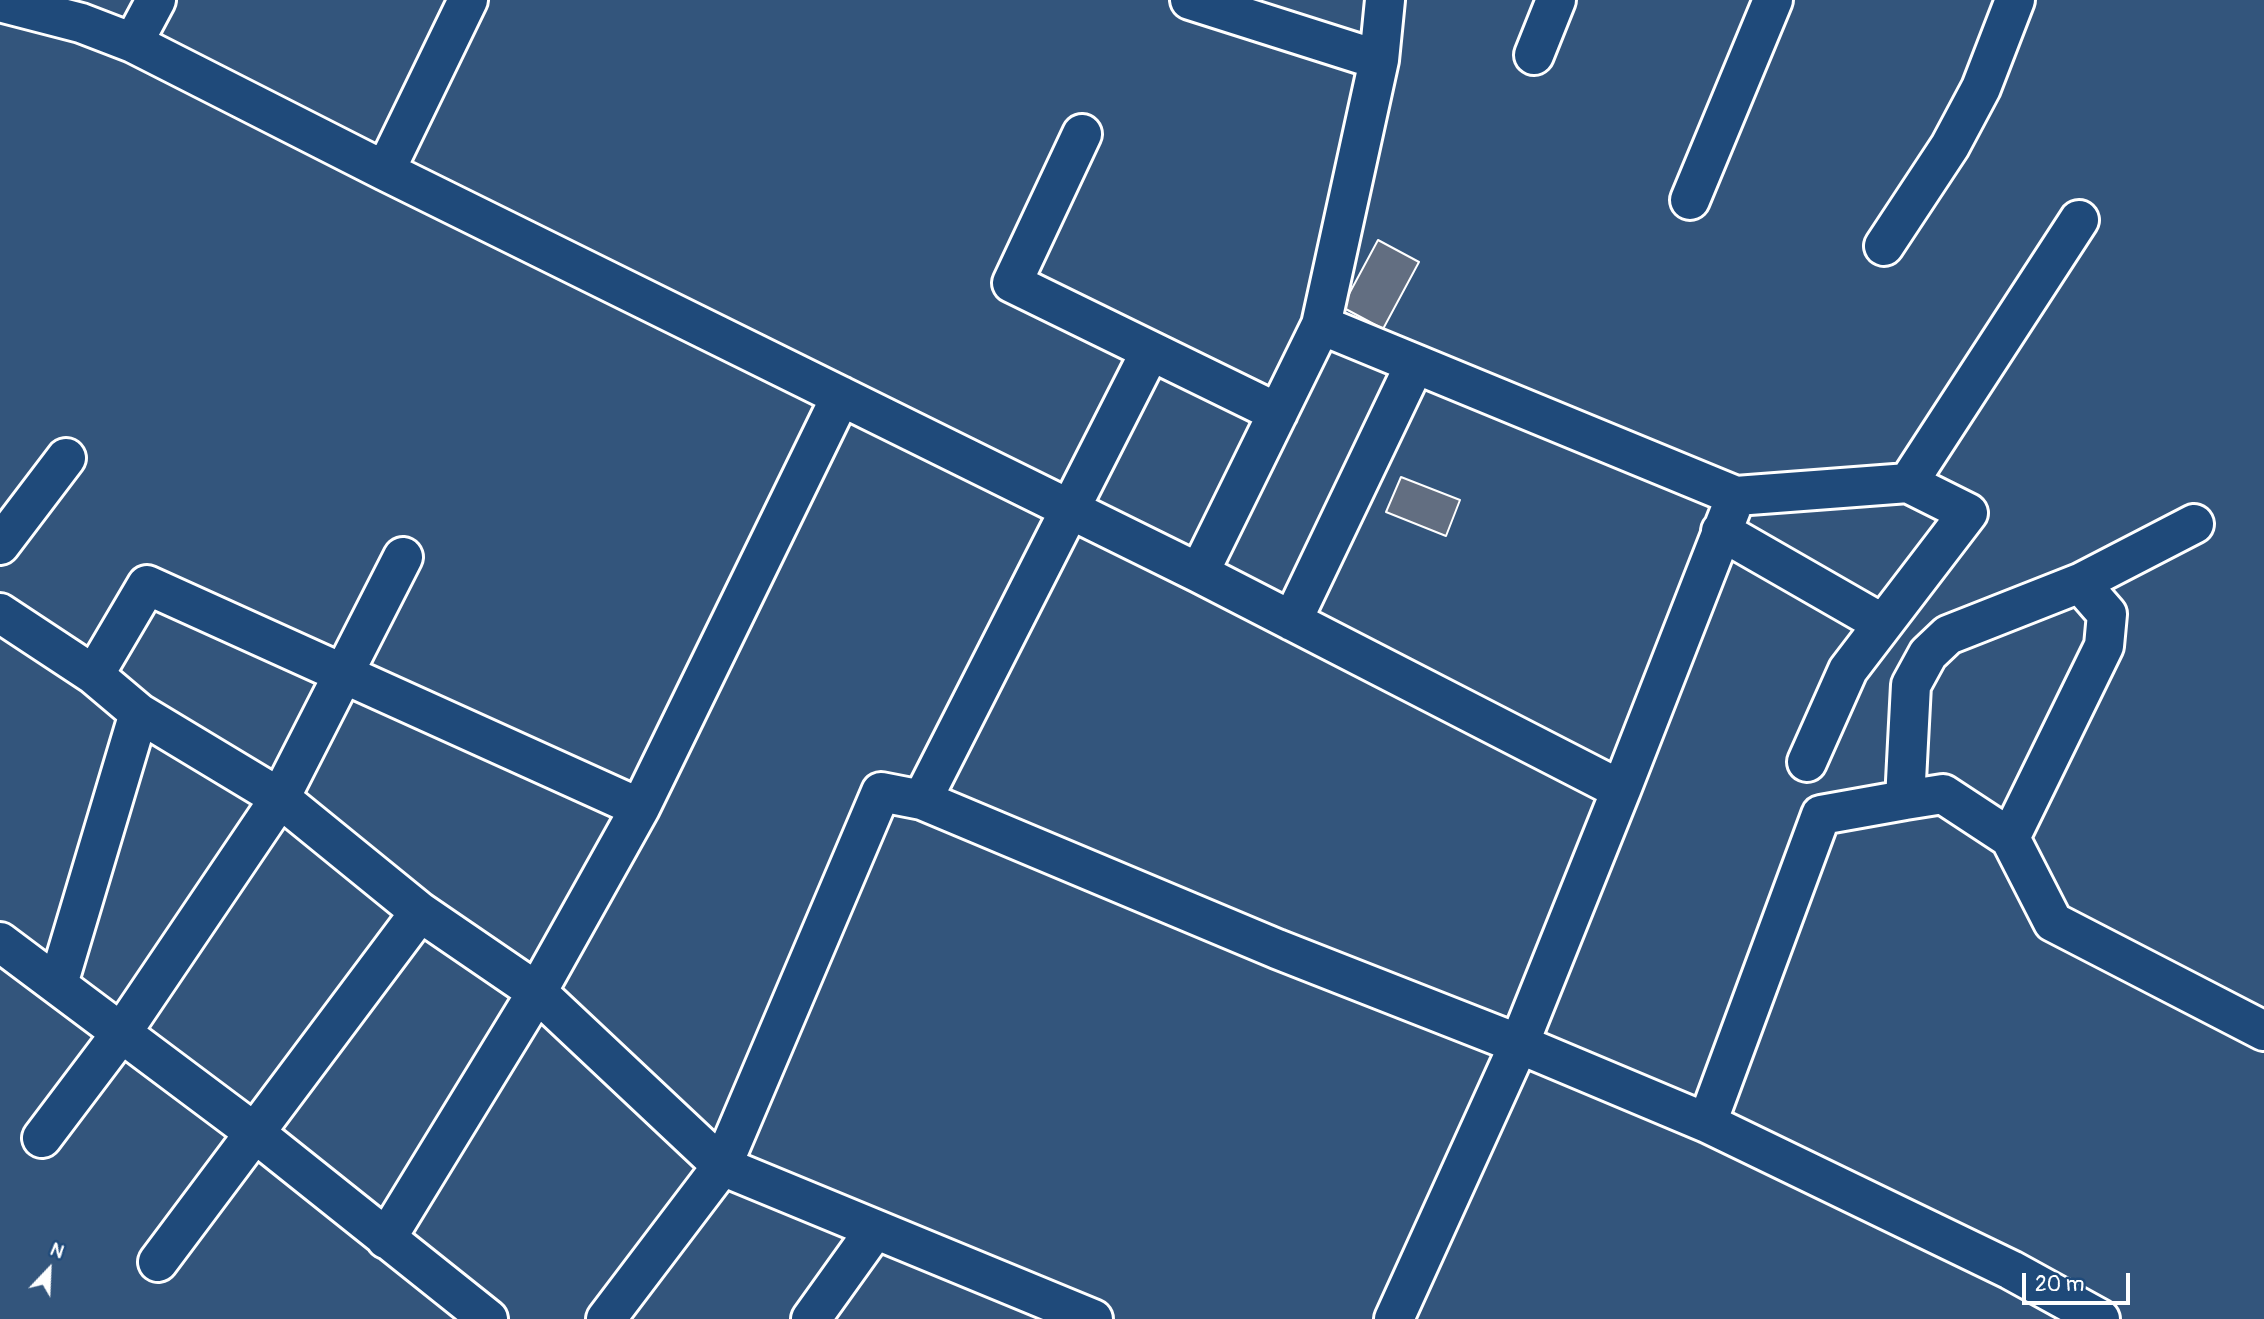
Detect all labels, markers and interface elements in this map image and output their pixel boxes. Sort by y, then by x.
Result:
north arrow [14,1235,84,1305]
text: N [47,1237,68,1264]
scale bar [2026,1260,2134,1304]
text: 20 m [2035,1271,2084,1298]

